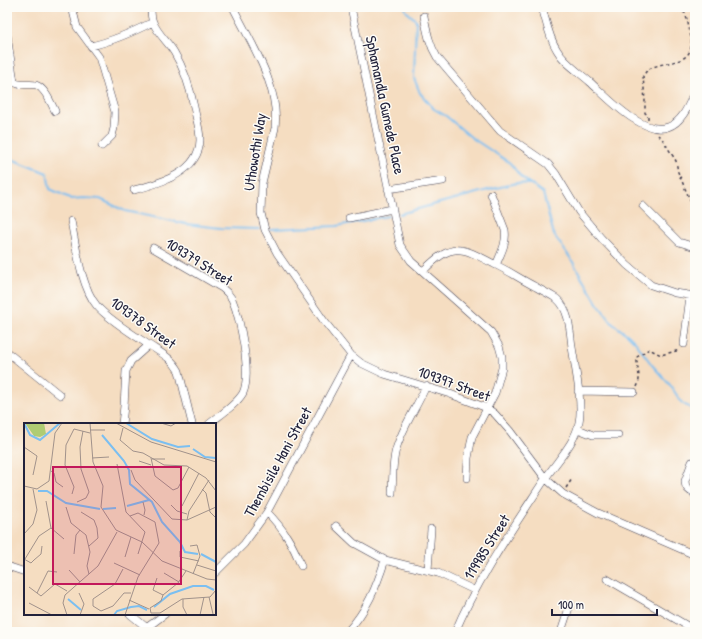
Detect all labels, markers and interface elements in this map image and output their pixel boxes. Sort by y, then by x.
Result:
street label: Sphamandla Gumede Place [361,34,410,176]
street label: Uthowothi Way [238,112,271,192]
street label: 109379 Street [162,233,238,291]
street label: 109378 Street [106,292,181,354]
street label: 109397 Street [415,361,494,407]
street label: Thembisile Hani Street [239,402,317,521]
inset map [24,423,216,615]
street label: 119985 Street [458,509,515,583]
scale bar [552,591,657,617]
text: 100 m [558,596,584,613]

